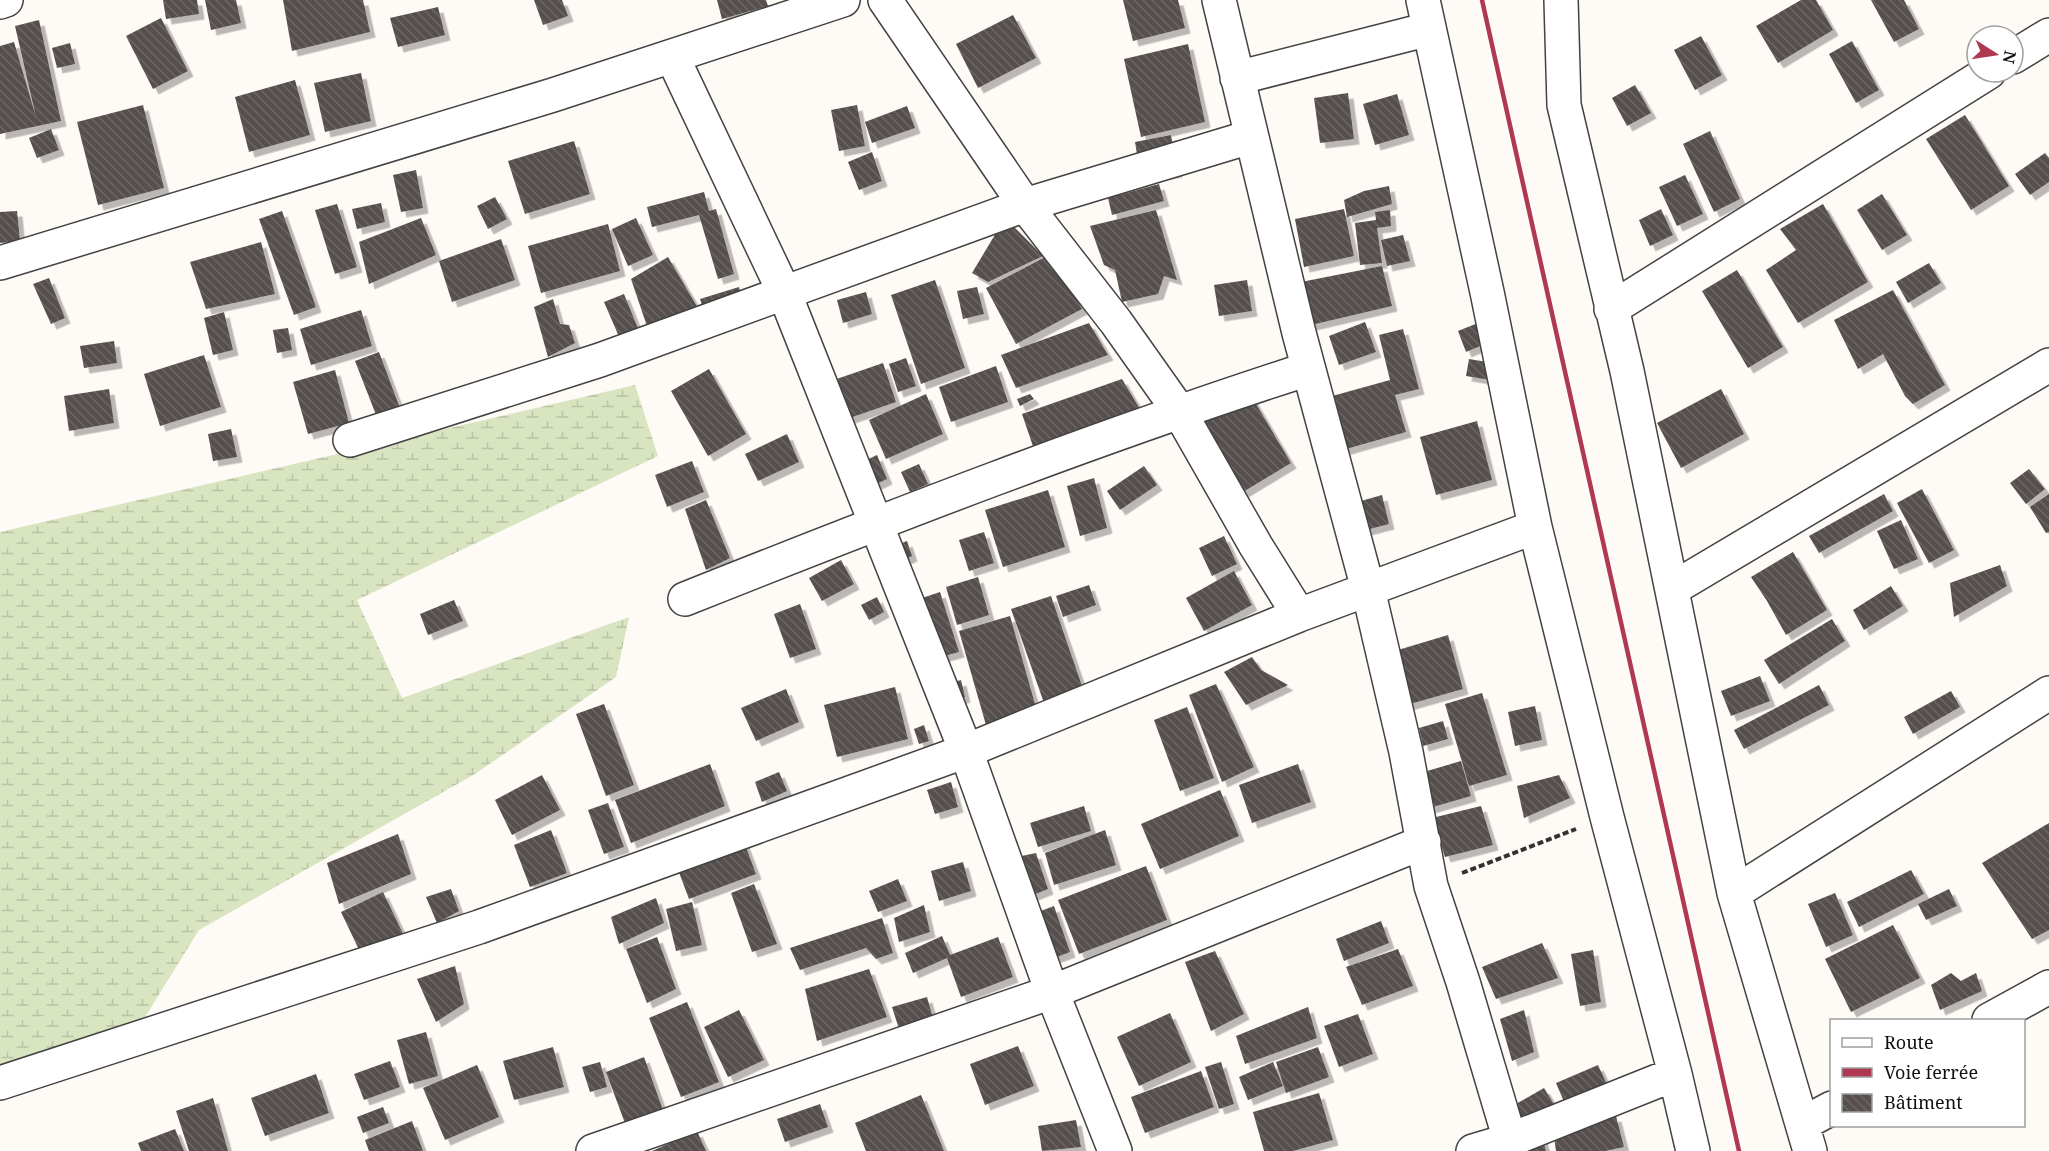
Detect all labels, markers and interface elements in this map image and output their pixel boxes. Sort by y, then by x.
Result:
north arrow [1965,24,2025,84]
text: N [1998,49,2022,66]
legend [1830,1019,2025,1127]
text: Route [1884,1030,1934,1054]
text: Voie ferrée [1884,1060,1978,1084]
text: Bâtiment [1884,1090,1963,1114]

